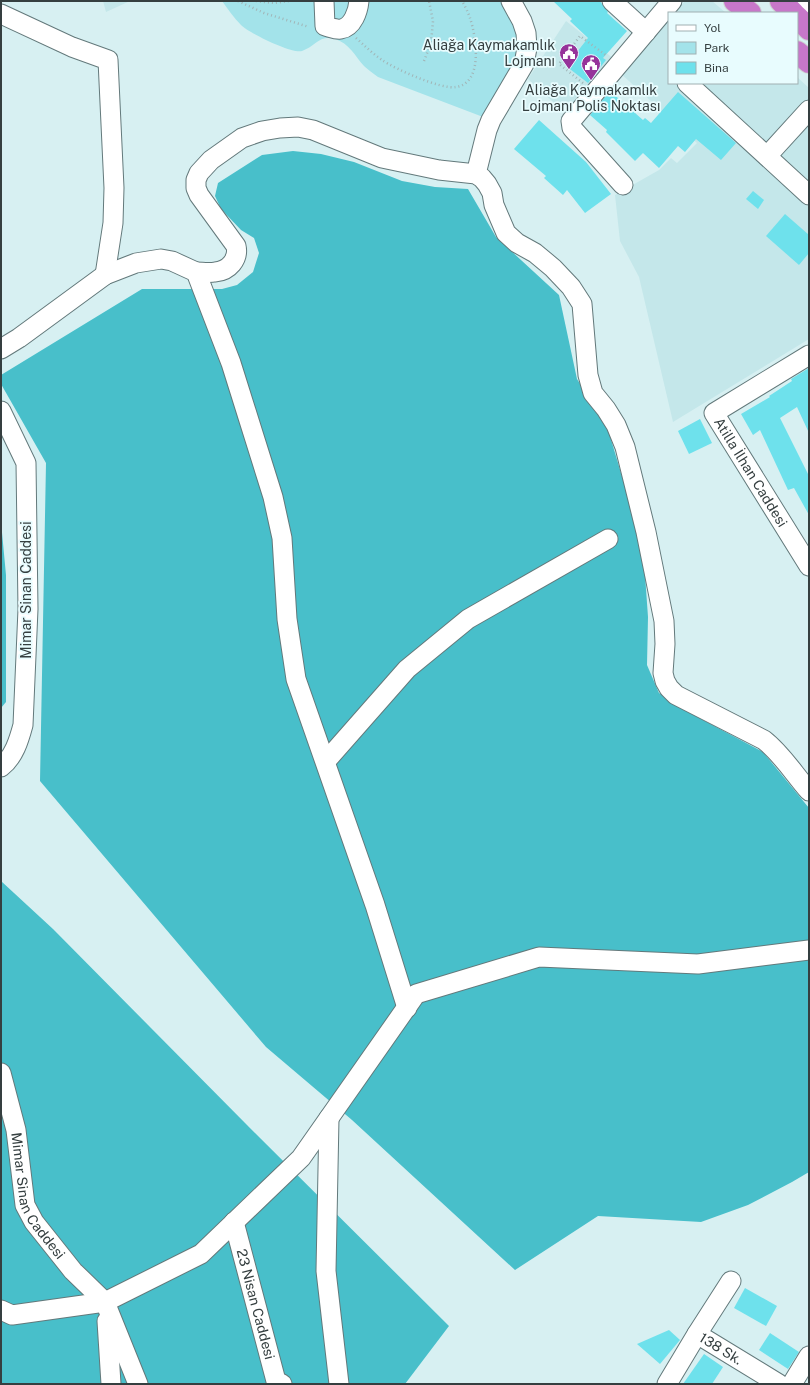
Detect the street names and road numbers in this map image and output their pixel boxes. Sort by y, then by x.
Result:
street label: Atilla İlhan Caddesi [711,415,791,530]
street label: Mimar Sinan Caddesi [18,521,34,659]
street label: Mimar Sinan Caddesi [8,1131,68,1262]
street label: 23 Nisan Caddesi [233,1247,278,1361]
street label: 138 Sk. [697,1329,745,1368]

